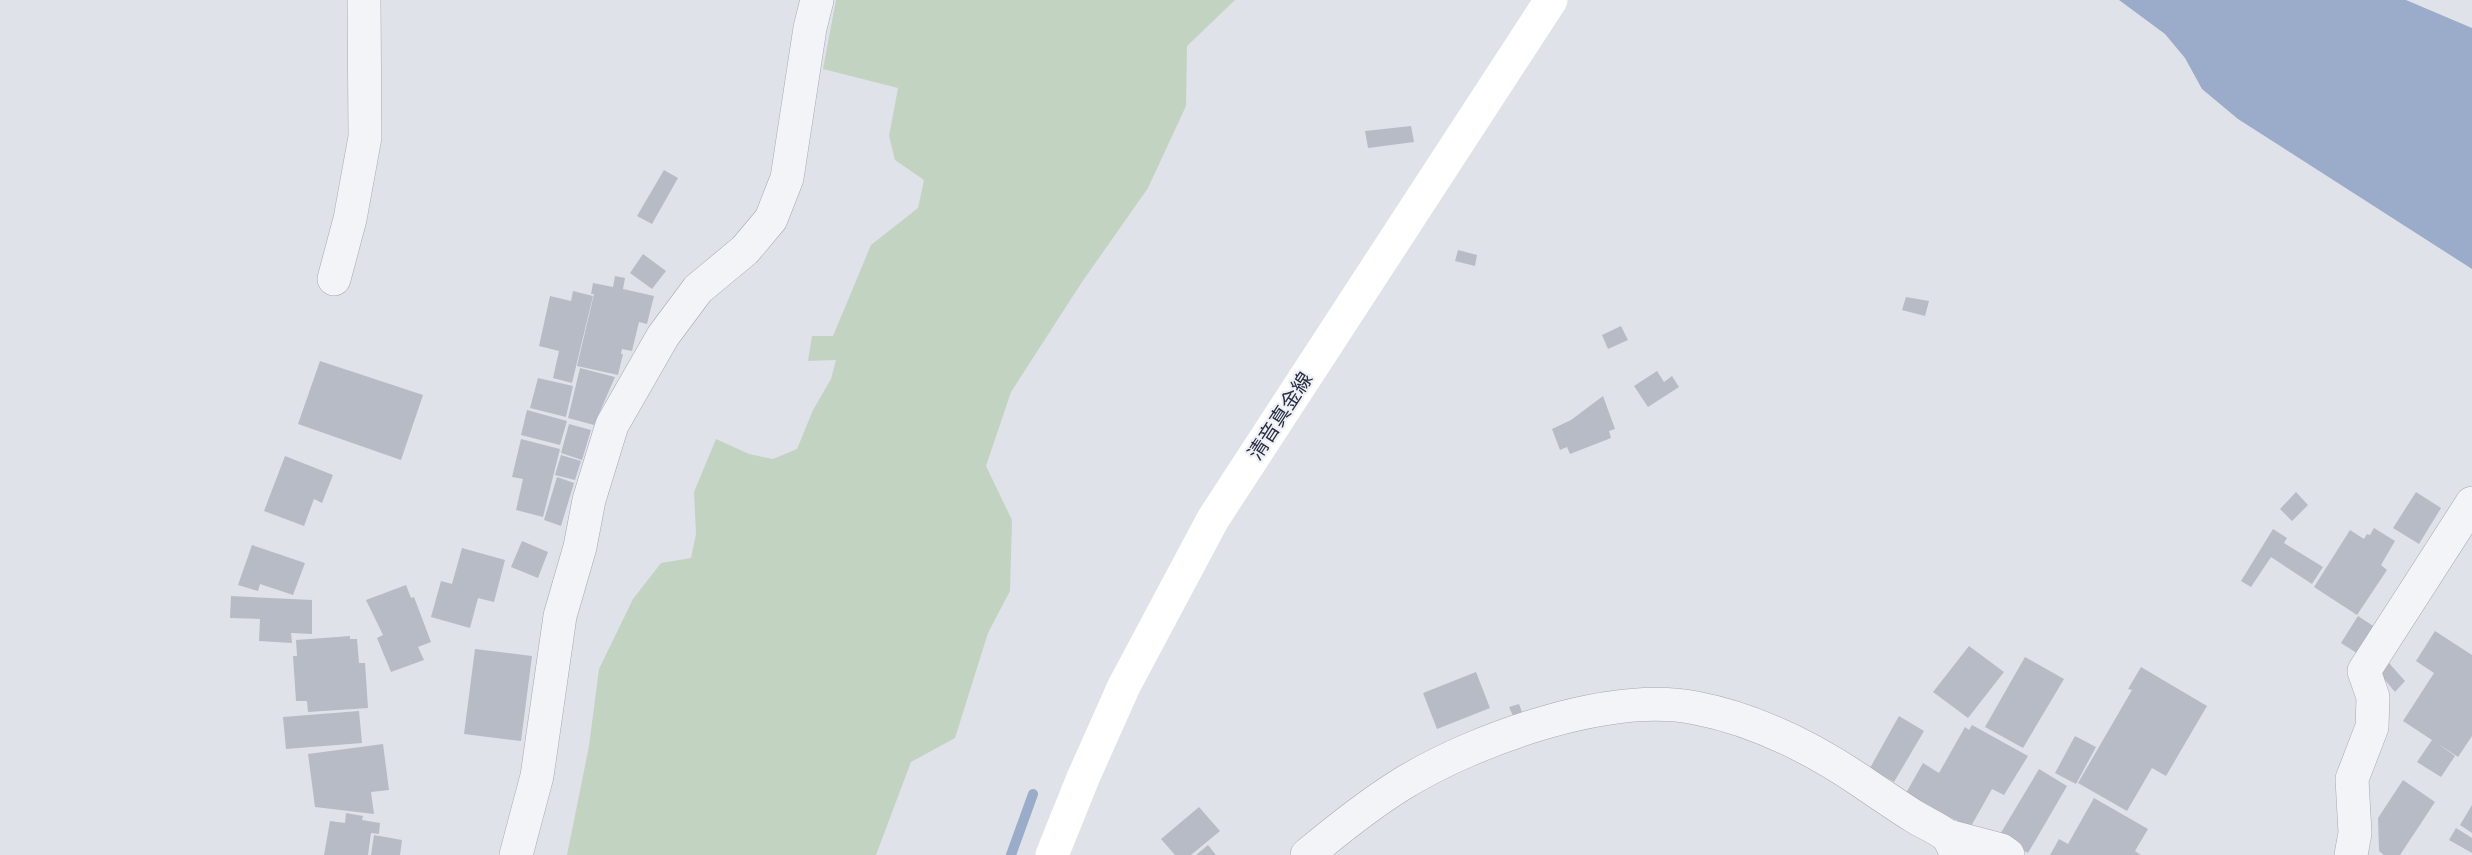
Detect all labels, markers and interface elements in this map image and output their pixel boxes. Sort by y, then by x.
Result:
street label: 清音真金線 [1244,368,1320,466]

